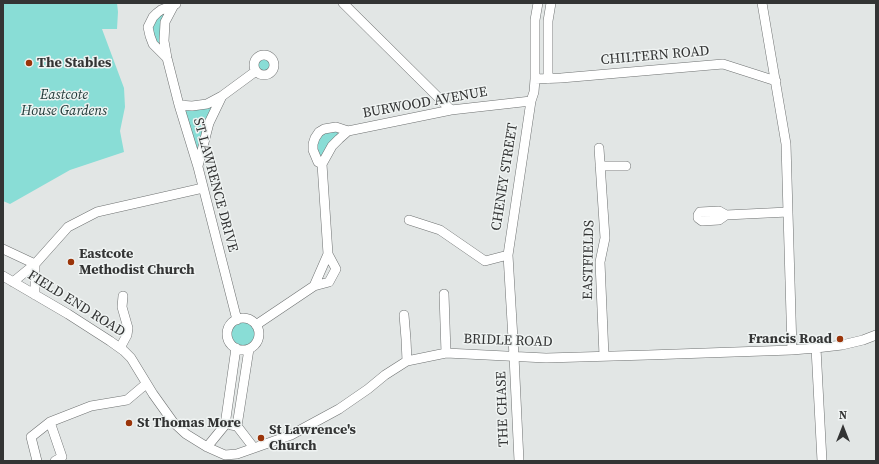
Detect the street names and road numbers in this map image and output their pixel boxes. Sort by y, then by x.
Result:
street label: CHILTERN ROAD [600,43,710,69]
street label: BURWOOD AVENUE [361,84,489,122]
street label: ST LAWRENCE DRIVE [189,116,241,254]
street label: CHENEY STREET [488,122,522,232]
street label: EASTFIELDS [580,220,598,300]
street label: FIELD END ROAD [24,267,128,341]
street label: BRIDLE ROAD [463,331,553,351]
street label: THE CHASE [493,371,513,447]

